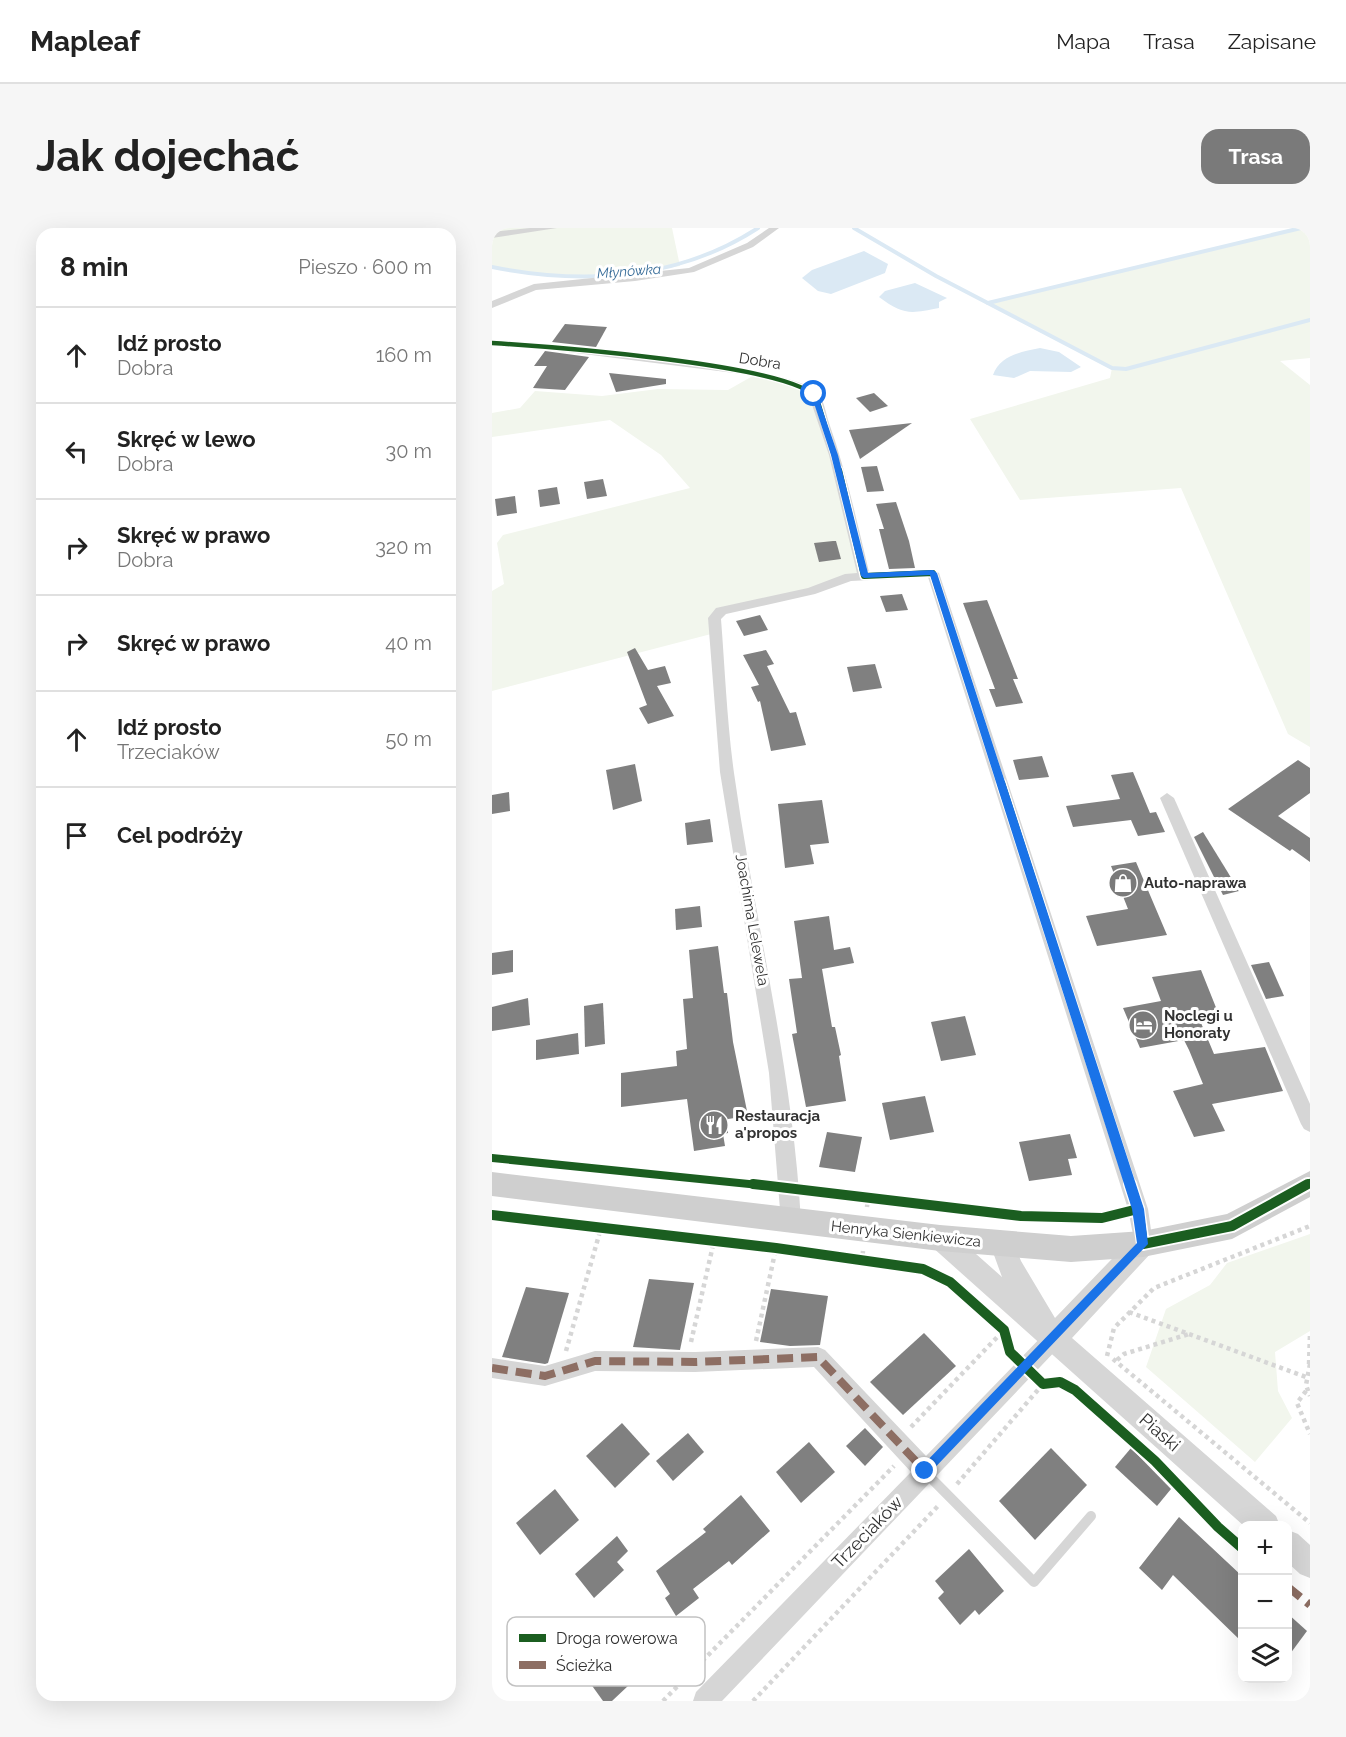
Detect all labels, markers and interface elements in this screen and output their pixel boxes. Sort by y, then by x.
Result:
text: Mapleaf [30,25,140,58]
text: Mapa [1056,29,1110,54]
text: Trasa [1143,29,1195,54]
text: Zapisane [1228,29,1316,54]
button: Trasa [1201,129,1310,184]
text: Jak dojechać [36,132,299,181]
text: 8 min [60,252,128,282]
text: Pieszo · 600 m [298,255,432,279]
water label: Młynówka [596,261,662,281]
text: Idź prosto [117,330,222,356]
icon: ahead [60,339,93,372]
text: 160 m [376,343,432,367]
street label: Dobra [738,349,782,373]
text: Dobra [117,356,173,380]
route start [800,380,826,406]
text: Skręć w lewo [117,426,256,452]
icon: left [60,435,93,468]
text: 30 m [386,439,432,463]
text: Dobra [117,452,173,476]
text: Skręć w prawo [117,522,270,548]
icon: right [60,531,93,564]
text: 320 m [375,535,432,559]
text: Dobra [117,548,173,572]
icon: right [60,627,93,660]
text: Skręć w prawo [117,630,270,656]
text: 40 m [385,631,432,655]
text: Idź prosto [117,714,222,740]
icon: ahead [60,723,93,756]
text: 50 m [385,727,432,751]
text: Trzeciaków [117,740,220,764]
icon: arrive [60,819,93,852]
text: Cel podróży [117,822,243,848]
street label: Joachima Lelewela [732,853,772,987]
shop icon: Auto-naprawa [1107,867,1139,899]
place label: Auto-naprawa [1144,874,1247,892]
place label: Noclegi u Honoraty [1164,1007,1233,1042]
hotel icon: Noclegi u Honoraty [1127,1009,1159,1041]
place label: Restauracja a'propos [735,1107,820,1142]
restaurant icon: Restauracja a'propos [698,1109,730,1141]
street label: Henryka Sienkiewicza [830,1217,982,1251]
street label: Piaski [1135,1409,1185,1455]
route end [911,1457,937,1483]
street label: Trzeciaków [827,1491,907,1573]
map controls [1238,1521,1292,1683]
button: + [1238,1521,1292,1575]
button: − [1238,1575,1292,1629]
legend [507,1617,705,1686]
text: Droga rowerowa [556,1629,678,1648]
button: layers [1238,1629,1292,1683]
text: Ścieżka [556,1655,612,1675]

